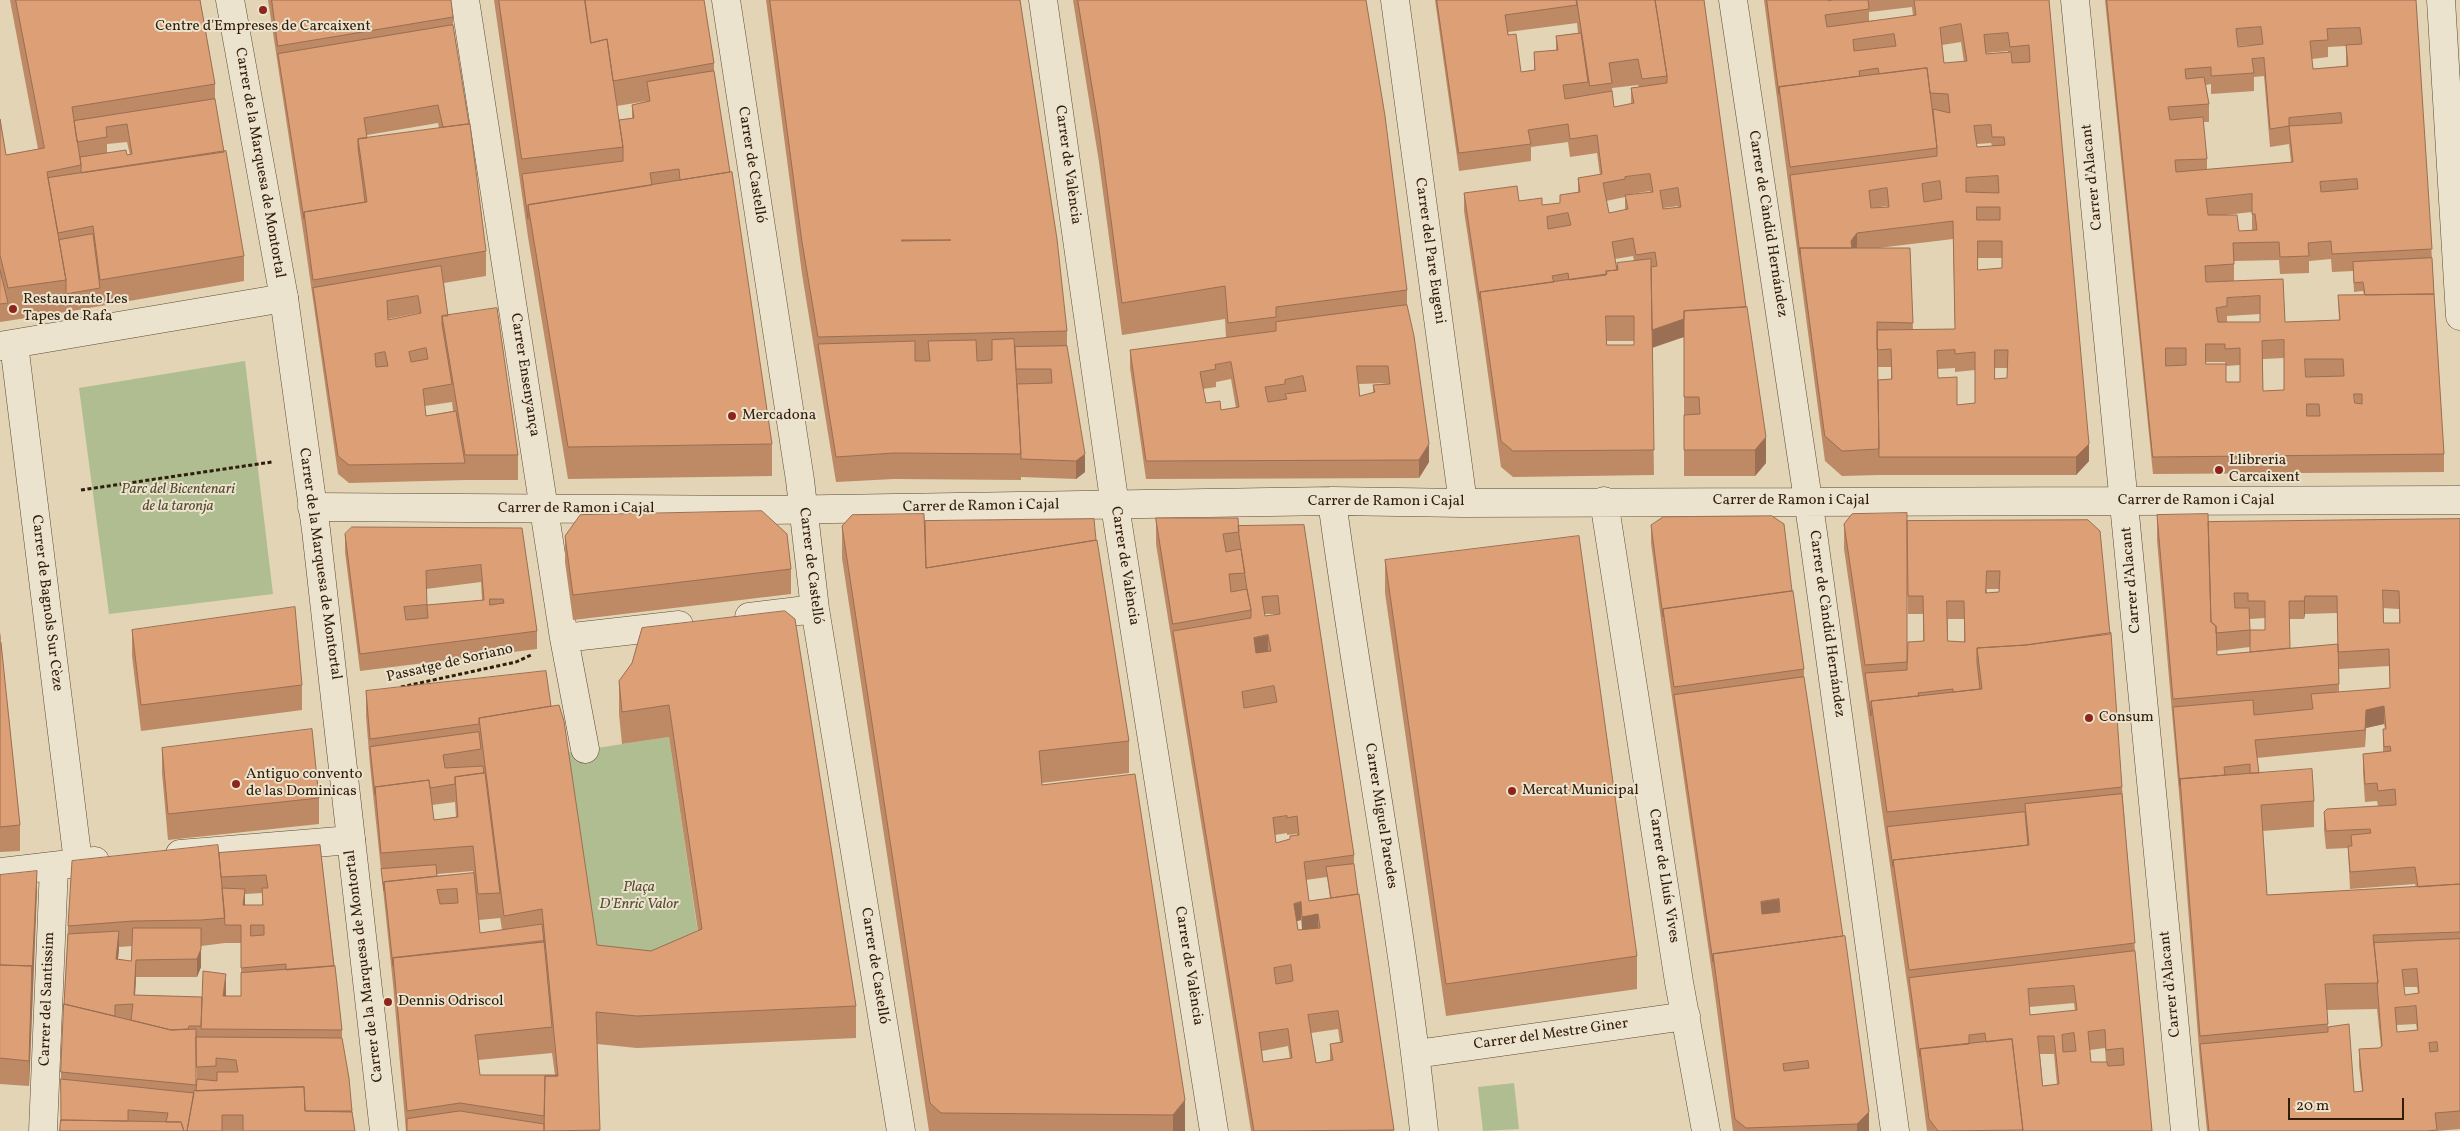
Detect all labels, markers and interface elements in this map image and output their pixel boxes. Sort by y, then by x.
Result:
marker: Centre d'Empreses de Carcaixent [257,4,269,16]
place label: Centre d'Empreses de Carcaixent [155,18,371,36]
street label: Carrer de la Marquesa de Montortal [230,46,288,280]
street label: Carrer de València [1050,104,1084,226]
street label: Carrer de Castelló [733,105,769,225]
street label: Carrer d'Alacant [2078,123,2108,231]
street label: Carrer de Càndid Hernández [1743,129,1791,319]
street label: Carrer del Pare Eugeni [1410,177,1448,325]
place label: Restaurante Les Tapes de Rafa [23,291,128,326]
marker: Restaurante Les Tapes de Rafa [7,303,19,315]
street label: Carrer Ensenyança [505,312,543,438]
place label: Mercadona [742,407,816,425]
marker: Mercadona [726,410,738,422]
street label: Carrer de la Marquesa de Montortal [294,447,344,681]
place label: Llibreria Carcaixent [2229,452,2300,487]
marker: Llibreria Carcaixent [2213,464,2225,476]
park label: Parc del Bicentenari de la taronja [121,481,235,516]
street label: Carrer de Ramon i Cajal [1713,492,1869,510]
street label: Carrer de Ramon i Cajal [2118,492,2274,510]
street label: Carrer de Ramon i Cajal [1308,493,1464,511]
street label: Carrer de Ramon i Cajal [902,497,1060,517]
street label: Carrer de Ramon i Cajal [498,500,654,518]
street label: Carrer de València [1106,505,1142,627]
street label: Carrer de Castelló [794,507,826,625]
street label: Carrer de Bagnols Sur Cèze [26,514,66,692]
street label: Carrer d'Alacant [2118,526,2146,634]
street label: Carrer de Càndid Hernández [1804,529,1848,719]
street label: Passatge de Soriano [385,641,515,687]
place label: Consum [2099,709,2154,727]
marker: Consum [2083,712,2095,724]
street label: Carrer Miguel Paredes [1360,742,1400,890]
place label: Antiguo convento de las Dominicas [246,766,362,801]
marker: Antiguo convento de las Dominicas [230,778,242,790]
place label: Mercat Municipal [1522,782,1639,800]
marker: Mercat Municipal [1506,785,1518,797]
street label: Carrer de Lluís Vives [1644,808,1682,944]
street label: Carrer de la Marquesa de Montortal [342,849,388,1083]
park label: Plaça D'Enric Valor [599,879,679,914]
street label: Carrer de València [1170,905,1206,1027]
street label: Carrer de Castelló [856,906,892,1026]
street label: Carrer d'Alacant [2156,930,2186,1038]
street label: Carrer del Santissim [37,932,59,1066]
place label: Dennis Odriscol [398,993,504,1011]
marker: Dennis Odriscol [382,996,394,1008]
street label: Carrer del Mestre Giner [1473,1015,1629,1055]
scale bar [2290,1088,2406,1120]
text: 20 m [2296,1096,2329,1117]

